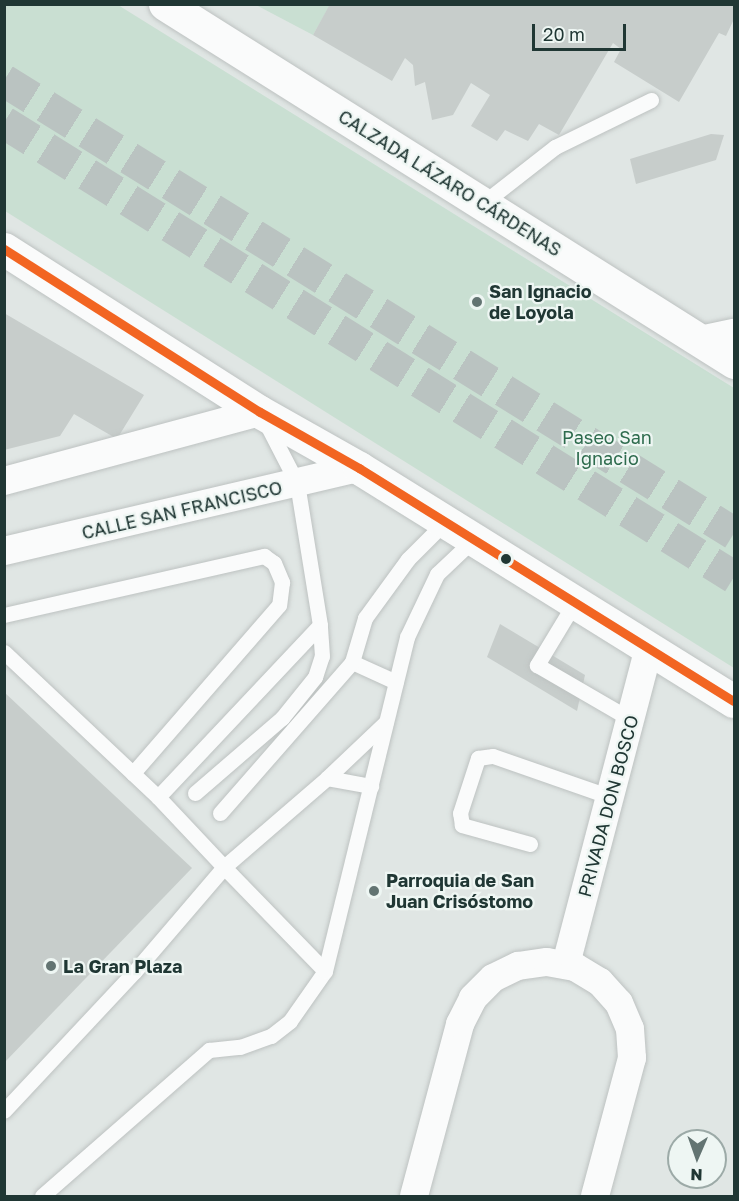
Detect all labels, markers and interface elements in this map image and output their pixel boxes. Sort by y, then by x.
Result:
scale bar [535,12,630,50]
text: 20 m [543,23,585,45]
street label: CALZADA LÁZARO CÁRDENAS [335,105,565,261]
place label: San Ignacio de Loyola [489,281,591,324]
marker: San Ignacio de Loyola [470,295,484,309]
park label: Paseo San Ignacio [562,427,652,470]
street label: CALLE SAN FRANCISCO [80,476,284,544]
unlabelled marker [500,553,512,565]
street label: PRIVADA DON BOSCO [573,713,643,899]
place label: Parroquia de San Juan Crisóstomo [386,870,534,912]
marker: Parroquia de San Juan Crisóstomo [367,884,381,898]
place label: La Gran Plaza [63,955,182,977]
marker: La Gran Plaza [44,959,58,973]
north arrow [667,1129,727,1189]
text: N [690,1165,703,1185]

